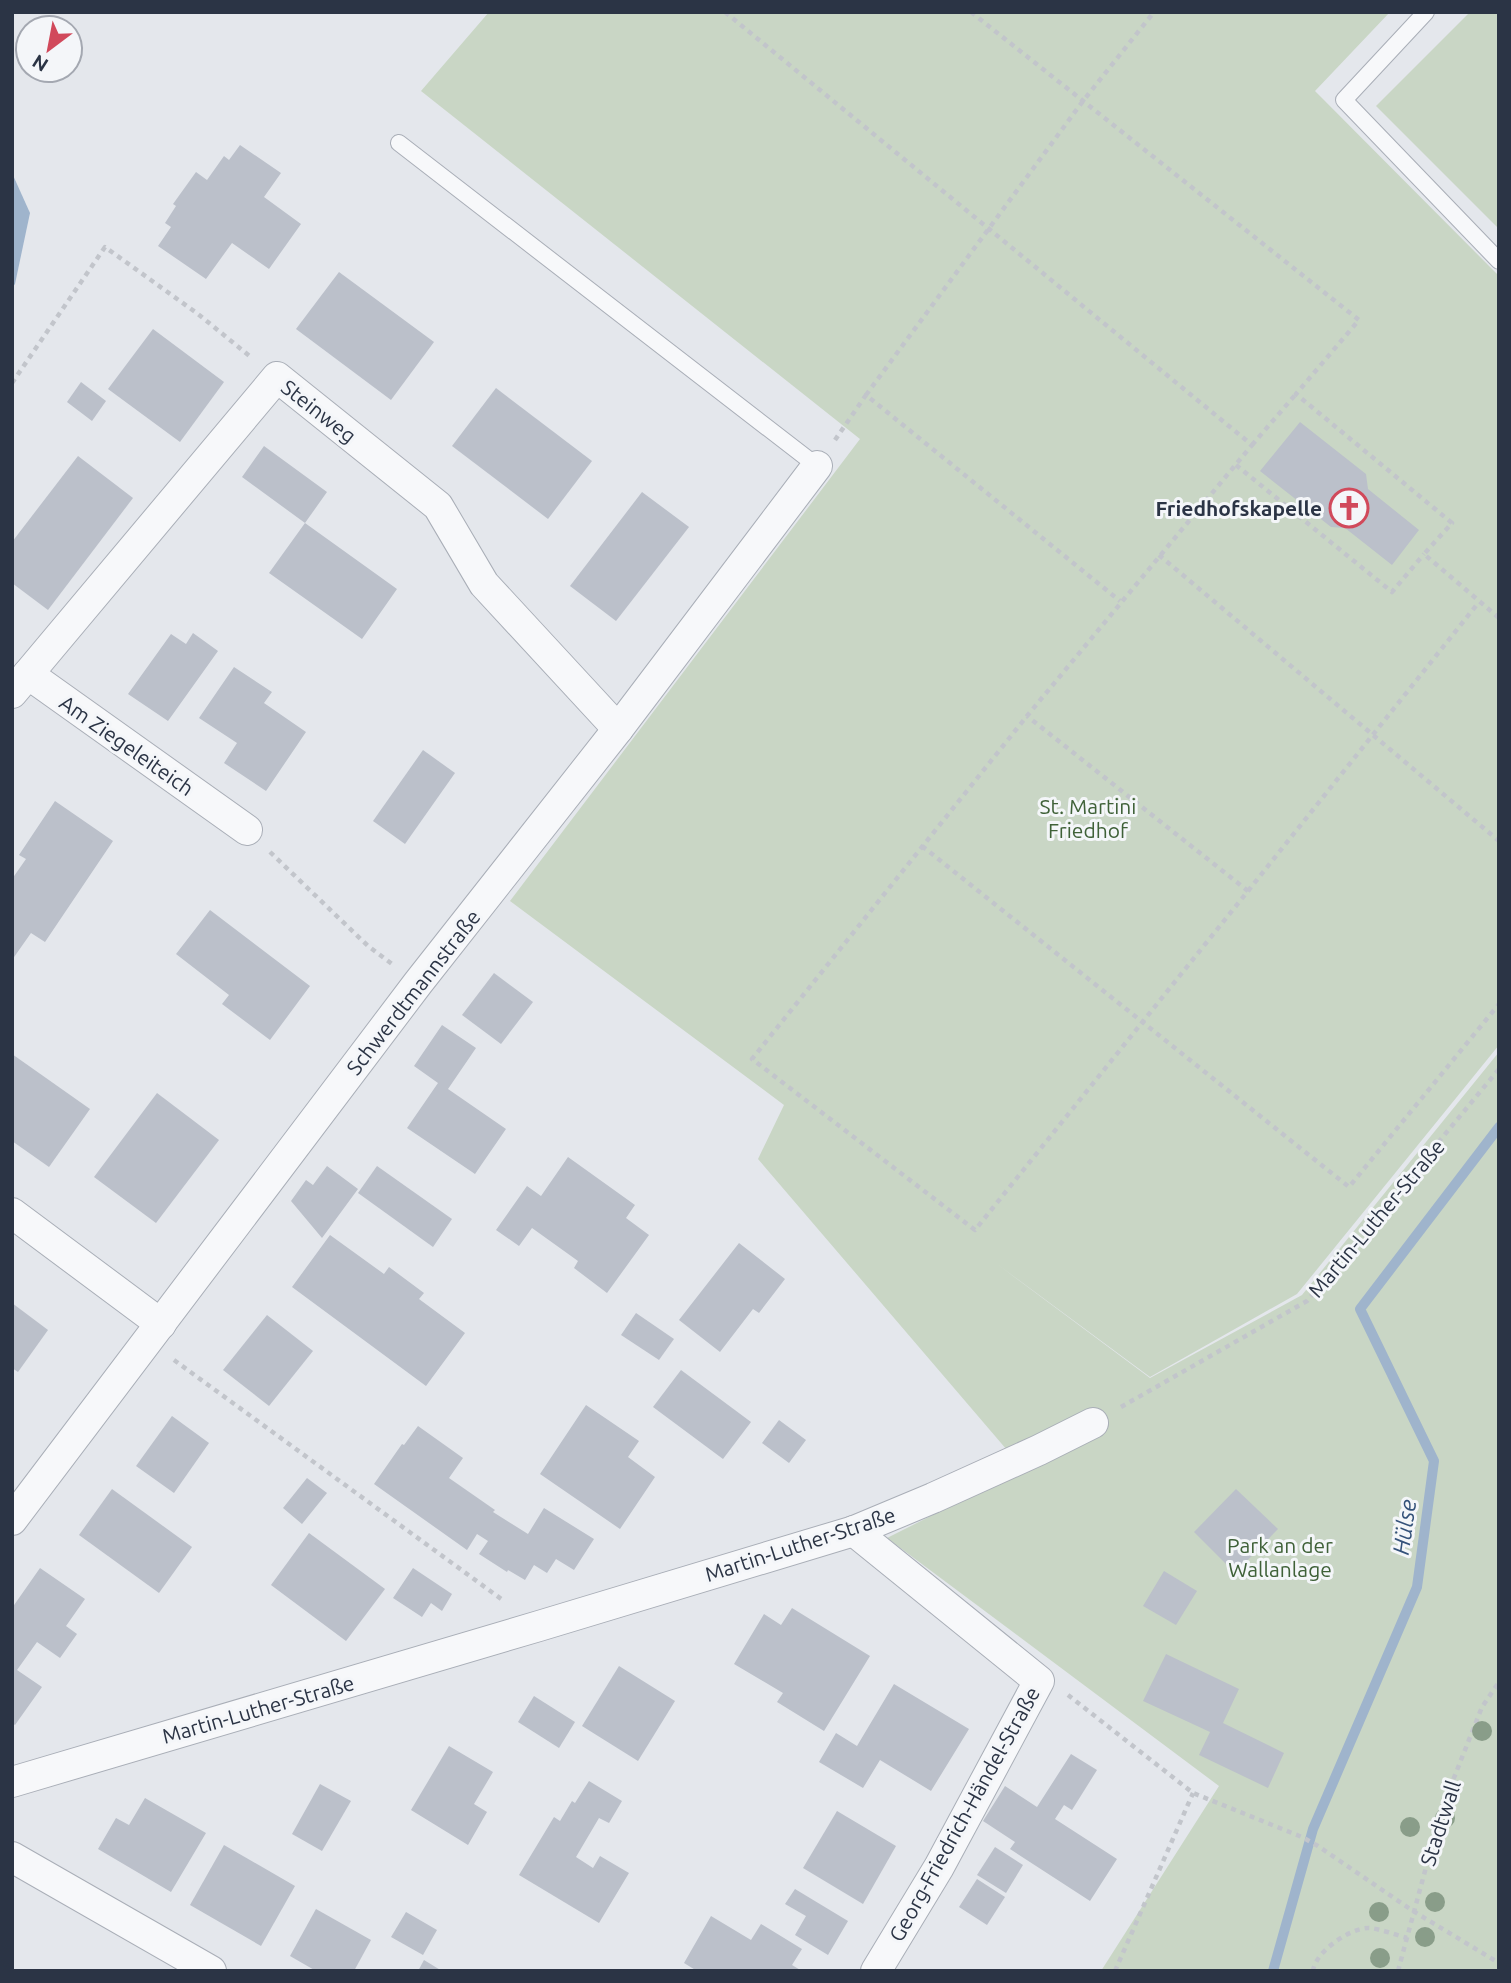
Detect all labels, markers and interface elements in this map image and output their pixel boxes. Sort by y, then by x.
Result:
north arrow [14,14,84,84]
text: N [28,50,52,77]
street label: Steinweg [277,375,361,447]
church icon: Friedhofskapelle [1328,487,1370,529]
place label: Friedhofskapelle [1155,496,1322,520]
street label: Am Ziegeleiteich [55,690,199,800]
park label: St. Martini Friedhof [1040,794,1136,842]
street label: Schwerdtmannstraße [341,905,485,1079]
street label: Martin-Luther-Straße [1303,1134,1449,1302]
water label: Hülse [1388,1497,1420,1556]
street label: Martin-Luther-Straße [702,1502,898,1586]
park label: Park an der Wallanlage [1227,1533,1333,1581]
street label: Martin-Luther-Straße [159,1670,357,1748]
street label: Georg-Friedrich-Händel-Straße [884,1682,1044,1946]
street label: Stadtwall [1415,1777,1465,1869]

